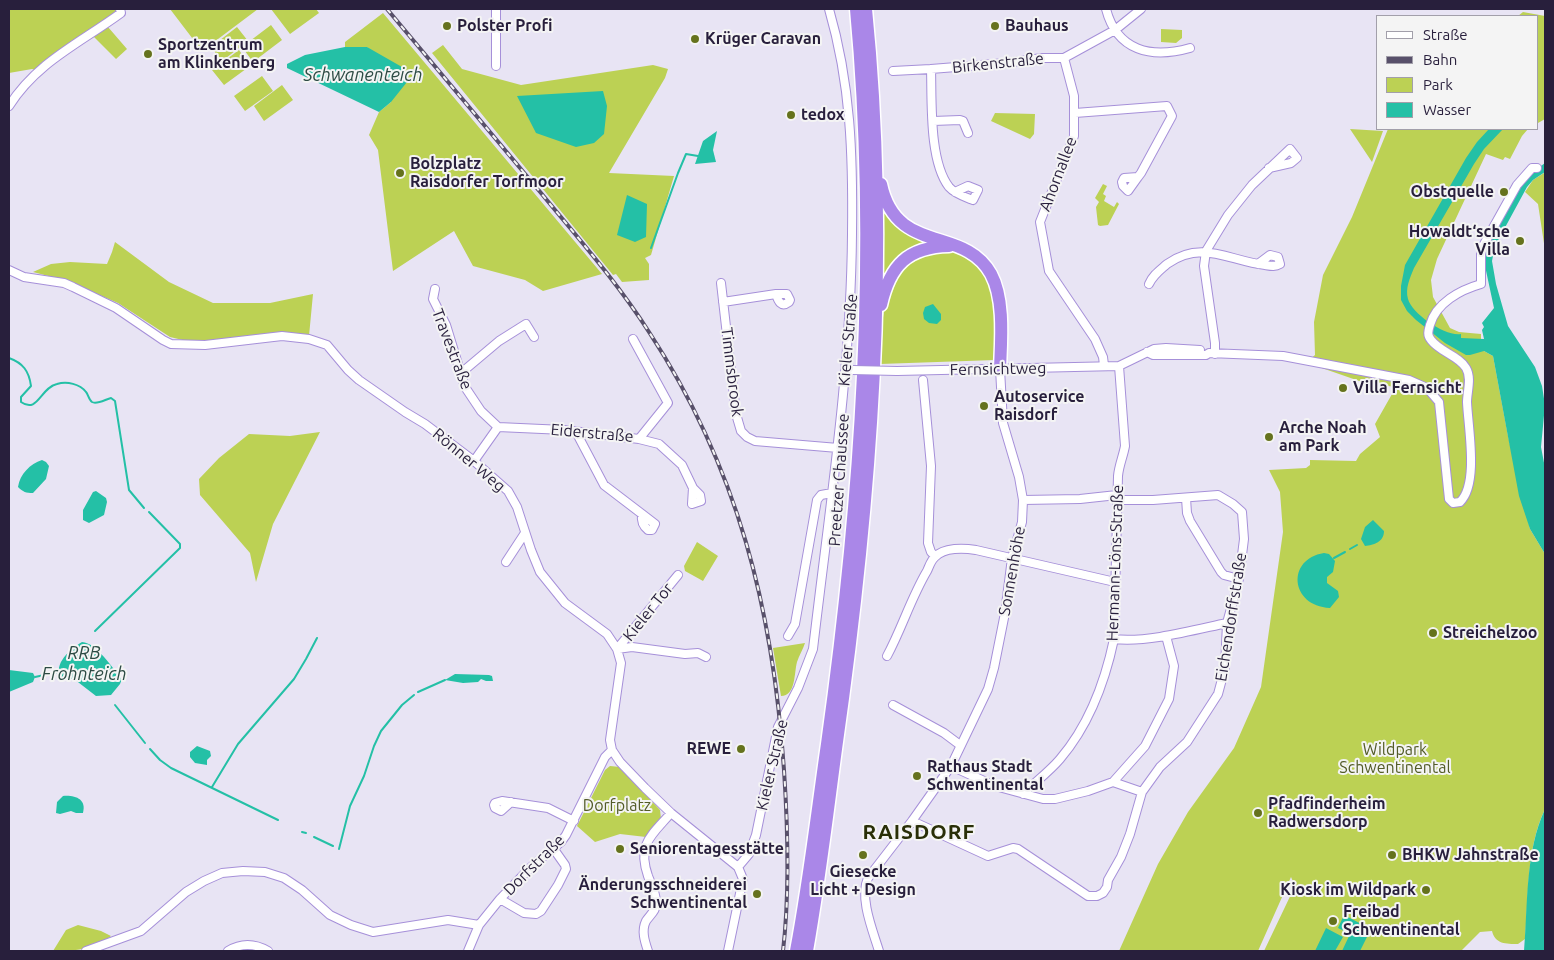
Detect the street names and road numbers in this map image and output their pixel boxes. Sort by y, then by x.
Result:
street label: Birkenstraße [951,49,1045,77]
street label: Ahornallee [1035,134,1081,214]
street label: Kieler Straße [834,293,862,387]
street label: Travestraße [428,306,476,392]
street label: Timmsbrook [717,326,747,418]
street label: Fernsichtweg [950,359,1046,379]
street label: Preetzer Chaussee [825,413,853,547]
street label: Eiderstraße [550,420,634,446]
street label: Rönner Weg [429,424,509,496]
street label: Hermann-Löns-Straße [1103,484,1127,642]
street label: Sonnenhöhe [995,525,1029,617]
street label: Eichendorffstraße [1211,551,1251,683]
street label: Kieler Tor [619,579,677,645]
street label: Kieler Straße [752,718,792,812]
street label: Dorfstraße [499,830,569,900]

